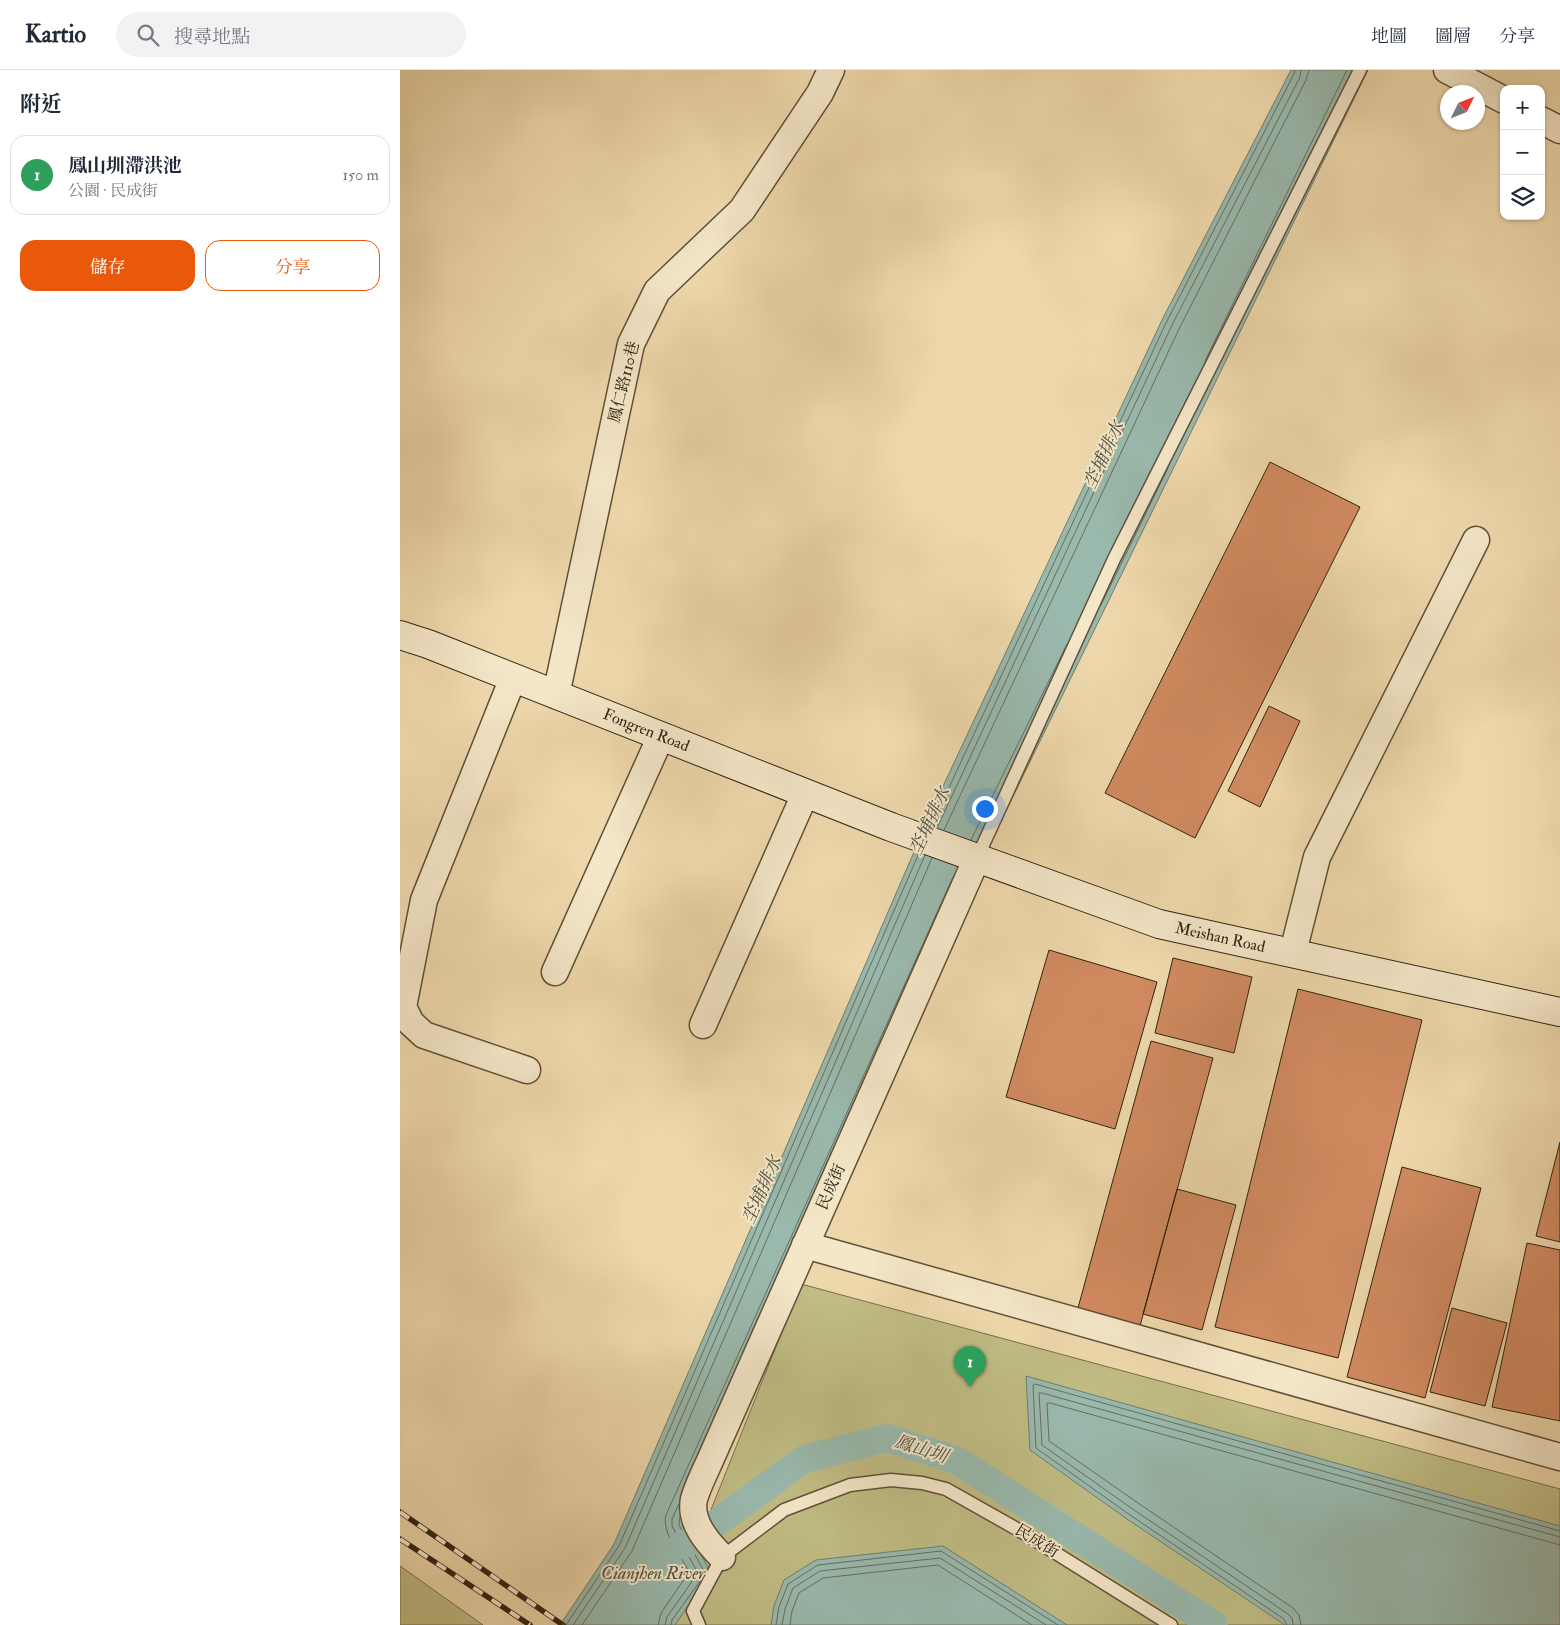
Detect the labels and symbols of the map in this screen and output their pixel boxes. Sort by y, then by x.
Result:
north arrow [1440,85,1485,130]
street label: 鳳仁路110巷 [604,339,644,425]
water label: 坔埔排水 [1078,416,1130,492]
street label: Fongren Road [600,704,692,756]
water label: 坔埔排水 [904,782,956,858]
your location [972,796,998,822]
street label: Meishan Road [1173,918,1267,957]
water label: 坔埔排水 [737,1151,788,1228]
street label: 民成街 [812,1161,850,1213]
pin: 1 [954,1346,986,1387]
water label: 鳳山圳 [892,1430,953,1469]
street label: 民成街 [1011,1520,1063,1562]
water label: Cianjhen River [601,1562,706,1585]

